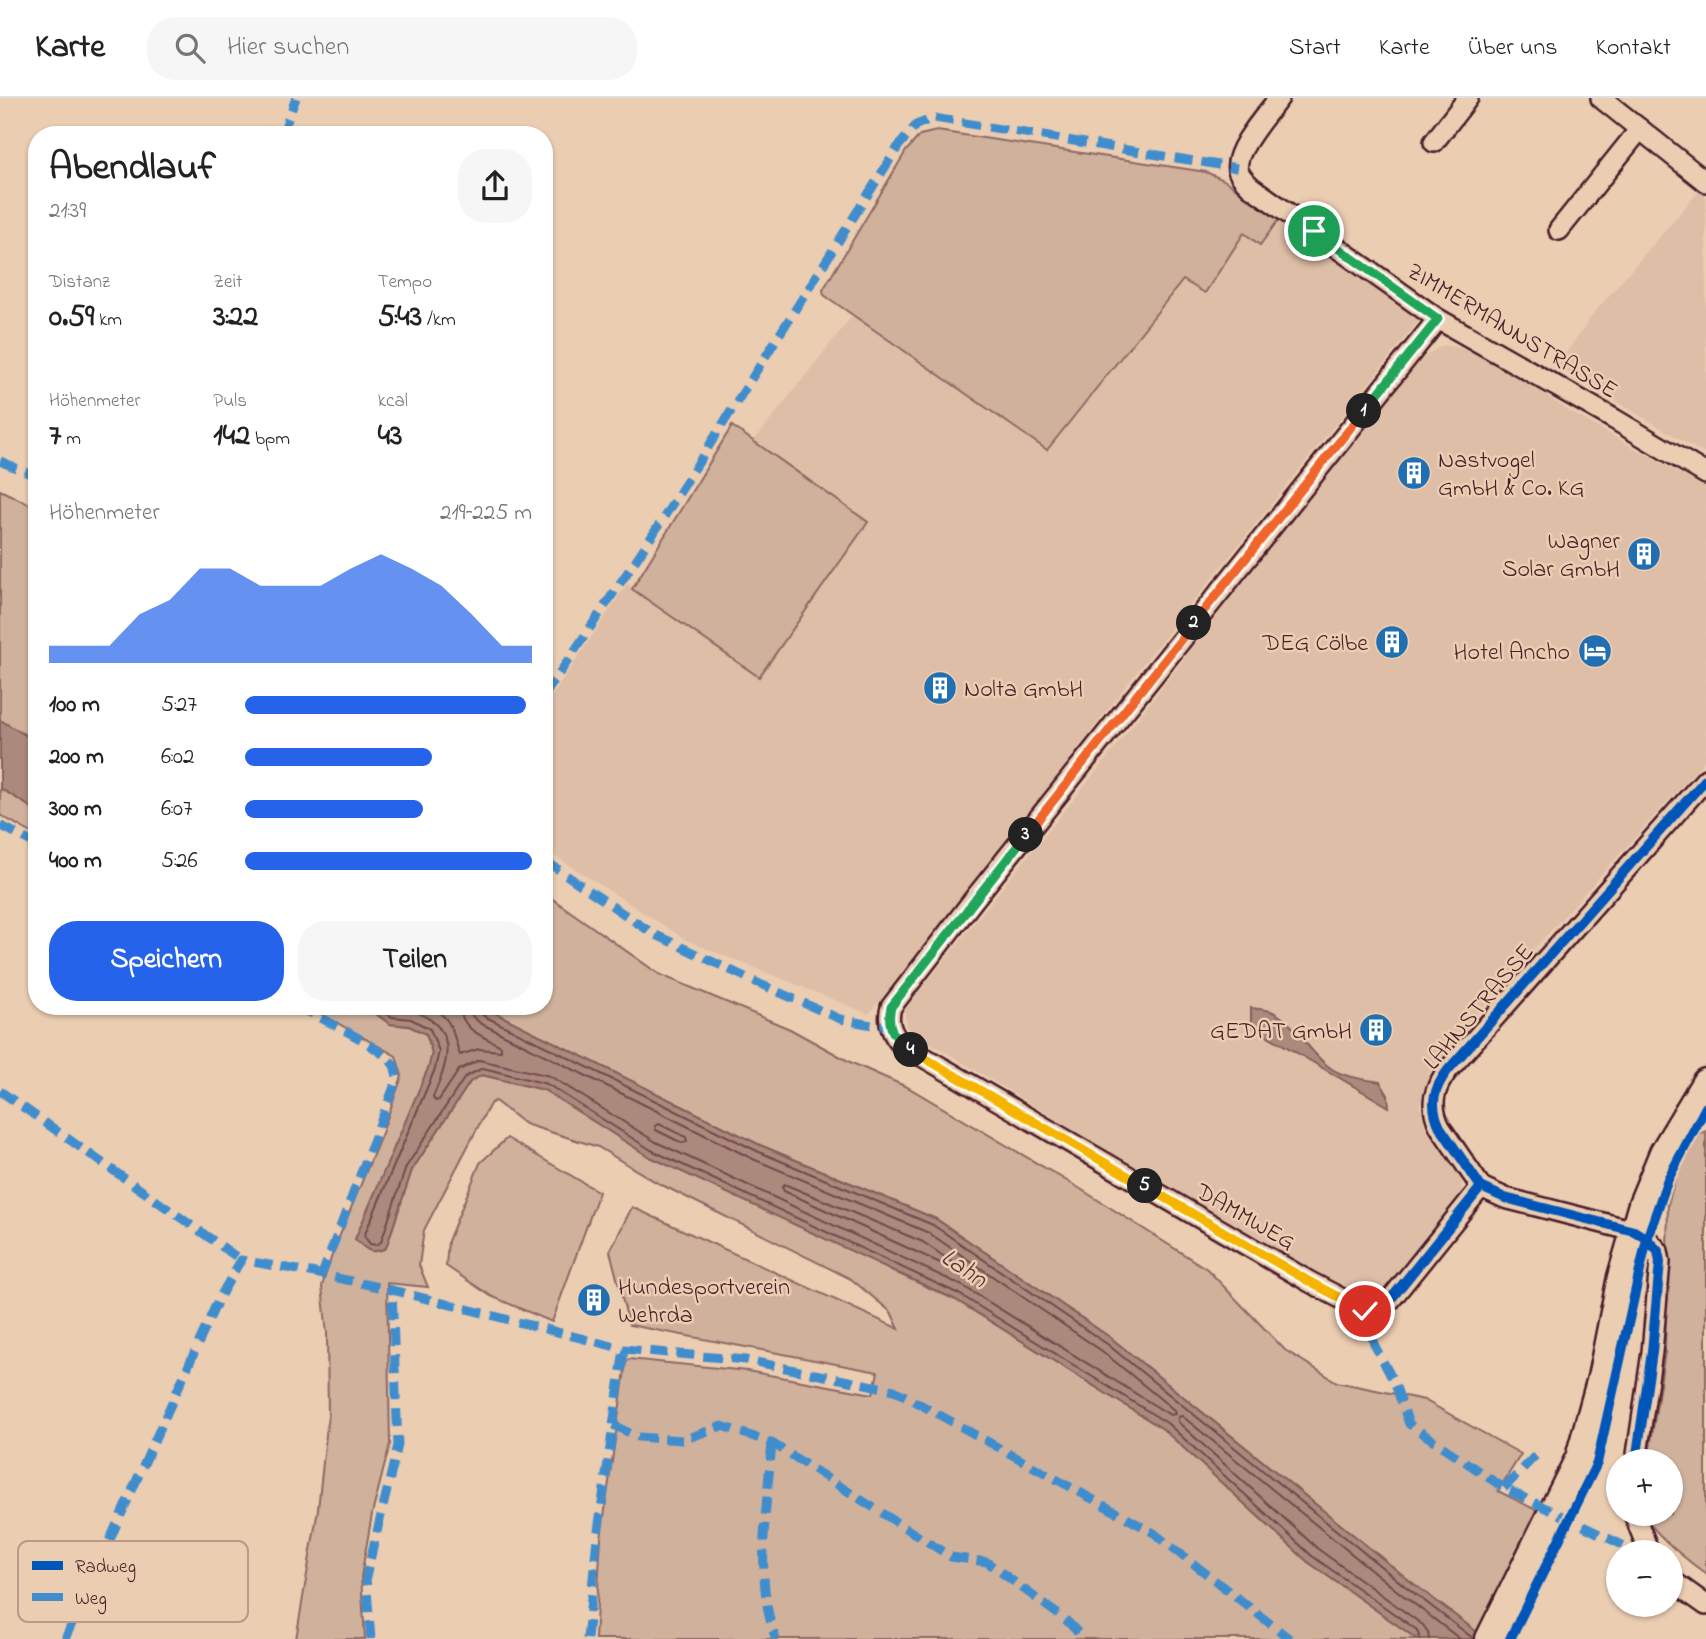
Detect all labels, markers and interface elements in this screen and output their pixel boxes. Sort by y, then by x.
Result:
search box [147,17,637,80]
text: Karte [35,24,105,72]
icon: search [171,29,209,67]
text: Hier suchen [227,29,349,67]
text: Start [1289,31,1341,66]
text: Karte [1379,31,1430,66]
text: Über uns [1468,31,1557,66]
text: Kontakt [1595,31,1671,66]
text: Abendlauf [49,141,216,197]
button: share [458,149,532,223]
text: 21:39 [49,195,86,228]
pin [1284,201,1344,261]
icon: arrive [1295,212,1333,250]
street label: ZIMMERMANNSTRASSE [1400,255,1624,409]
text: Distanz [49,269,110,296]
text: Zeit [213,269,242,296]
text: Tempo [378,269,432,296]
text: 0.59 [49,296,94,340]
text: 3:22 [213,296,258,340]
text: 5:43 [378,296,422,340]
text: km [94,307,122,334]
text: /km [422,307,456,334]
text: Höhenmeter [49,388,140,415]
text: Puls [213,388,247,415]
text: kcal [378,388,408,415]
pin: 1 [1346,394,1382,428]
text: 1 [1360,397,1367,424]
text: 7 [49,415,61,459]
text: 142 [213,415,250,459]
text: 43 [378,415,402,459]
text: m [61,426,81,453]
text: bpm [250,426,290,453]
place label: Nastvogel GmbH & Co. KG [1438,444,1585,507]
building icon: Nastvogel GmbH & Co. KG [1395,454,1433,492]
text: Höhenmeter [49,497,160,530]
text: 219–225 m [440,497,532,530]
place label: Wagner Solar GmbH [1502,525,1621,588]
building icon: Wagner Solar GmbH [1625,535,1663,573]
pin: 2 [1176,606,1212,640]
text: 2 [1189,609,1198,636]
building icon: DEG Cölbe [1373,623,1411,661]
place label: DEG Cölbe [1261,627,1368,662]
hotel icon: Hotel Ancho [1576,632,1614,670]
place label: Hotel Ancho [1454,636,1570,671]
building icon: Nolta GmbH [921,669,959,707]
place label: Nolta GmbH [964,673,1083,708]
text: 100 m [49,689,100,722]
text: 5:27 [161,689,197,722]
text: 200 m [49,741,104,774]
text: 6:02 [161,741,194,774]
text: 300 m [49,793,102,826]
text: 6:07 [161,793,193,826]
pin: 3 [1009,818,1044,852]
text: 3 [1022,821,1029,848]
text: 400 m [49,845,102,878]
text: 5:26 [161,845,198,878]
button: Speichern [49,921,284,1001]
button: Teilen [298,921,532,1001]
street label: LAHNSTRASSE [1416,936,1544,1079]
building icon: GEDAT GmbH [1357,1011,1395,1049]
place label: GEDAT GmbH [1210,1015,1352,1050]
pin: 4 [894,1032,928,1068]
text: 4 [907,1036,914,1063]
pin: 5 [1128,1168,1162,1204]
text: 5 [1139,1172,1150,1199]
street label: DAMMWEG [1188,1175,1301,1261]
water label: Lahn [932,1240,995,1300]
place label: Hundesportverein Wehrda [618,1271,790,1334]
building icon: Hundesportverein Wehrda [575,1281,613,1319]
pin [1335,1281,1395,1341]
icon: check [1346,1292,1384,1330]
map controls [1606,1449,1683,1617]
button: + [1606,1449,1683,1526]
button: − [1606,1540,1683,1617]
legend [18,1541,248,1622]
text: Radweg [75,1554,136,1583]
text: Weg [75,1586,107,1615]

